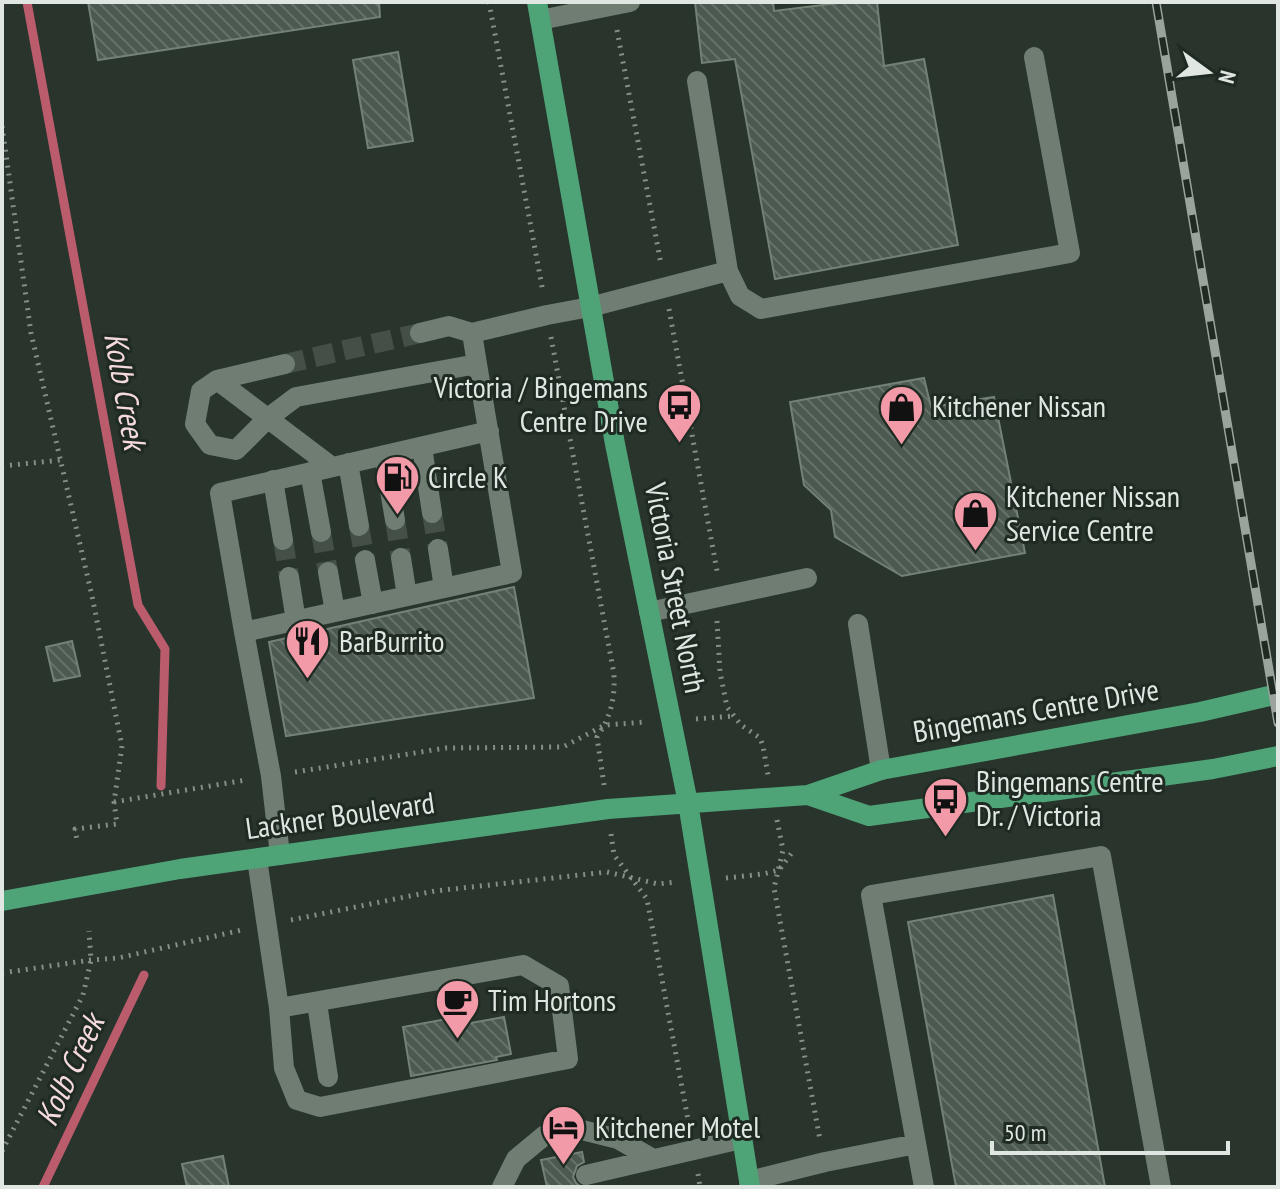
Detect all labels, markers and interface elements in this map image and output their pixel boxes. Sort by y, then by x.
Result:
north arrow [1168,32,1248,112]
text: N [1212,68,1242,87]
water label: Kolb Creek [95,329,158,456]
place label: Victoria / Bingemans Centre Drive [433,367,648,440]
bus stop icon: Victoria / Bingemans Centre Drive [655,381,703,444]
shop icon: Kitchener Nissan [877,383,925,446]
place label: Kitchener Nissan [932,386,1106,425]
fuel station icon: Circle K [373,454,421,517]
place label: Circle K [428,457,508,496]
place label: Kitchener Nissan Service Centre [1006,476,1180,549]
street label: Victoria Street North [637,478,716,696]
shop icon: Kitchener Nissan Service Centre [951,490,999,553]
restaurant icon: BarBurrito [284,618,332,681]
place label: BarBurrito [339,621,444,660]
street label: Bingemans Centre Drive [910,669,1162,750]
place label: Bingemans Centre Dr. / Victoria [976,761,1164,834]
bus stop icon: Bingemans Centre Dr. / Victoria [921,775,969,838]
street label: Lackner Boulevard [243,782,437,847]
cafe icon: Tim Hortons [433,977,481,1040]
place label: Tim Hortons [488,980,616,1019]
water label: Kolb Creek [25,1004,115,1132]
hotel icon: Kitchener Motel [540,1104,588,1167]
scale bar [992,1105,1228,1155]
place label: Kitchener Motel [595,1107,760,1146]
text: 50 m [1004,1117,1046,1148]

